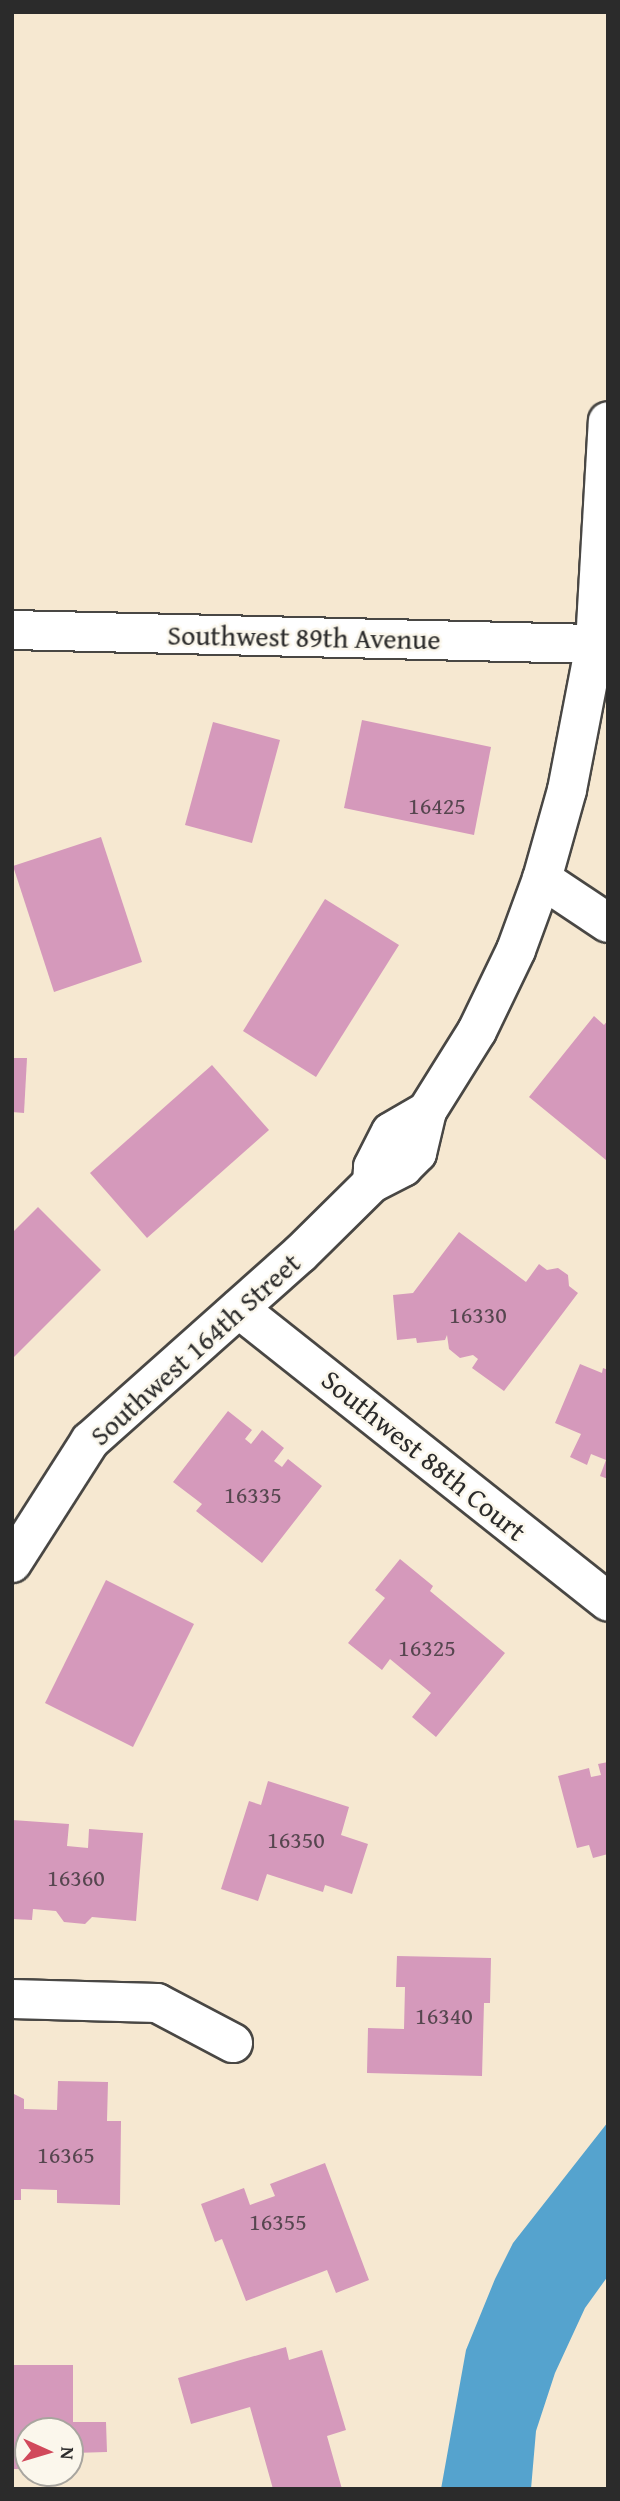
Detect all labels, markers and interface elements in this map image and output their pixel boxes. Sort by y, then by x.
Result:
street label: Southwest 89th Avenue [167,618,441,656]
house number: 16425 [408,792,466,820]
street label: Southwest 164th Street [83,1246,307,1452]
house number: 16330 [449,1301,507,1329]
street label: Southwest 88th Court [315,1362,533,1548]
house number: 16335 [224,1481,282,1509]
house number: 16325 [398,1634,456,1662]
house number: 16350 [267,1826,325,1854]
house number: 16360 [47,1864,105,1892]
house number: 16340 [415,2002,473,2030]
house number: 16365 [37,2141,95,2169]
house number: 16355 [249,2208,307,2236]
north arrow [14,2417,84,2487]
text: N [54,2446,82,2461]

